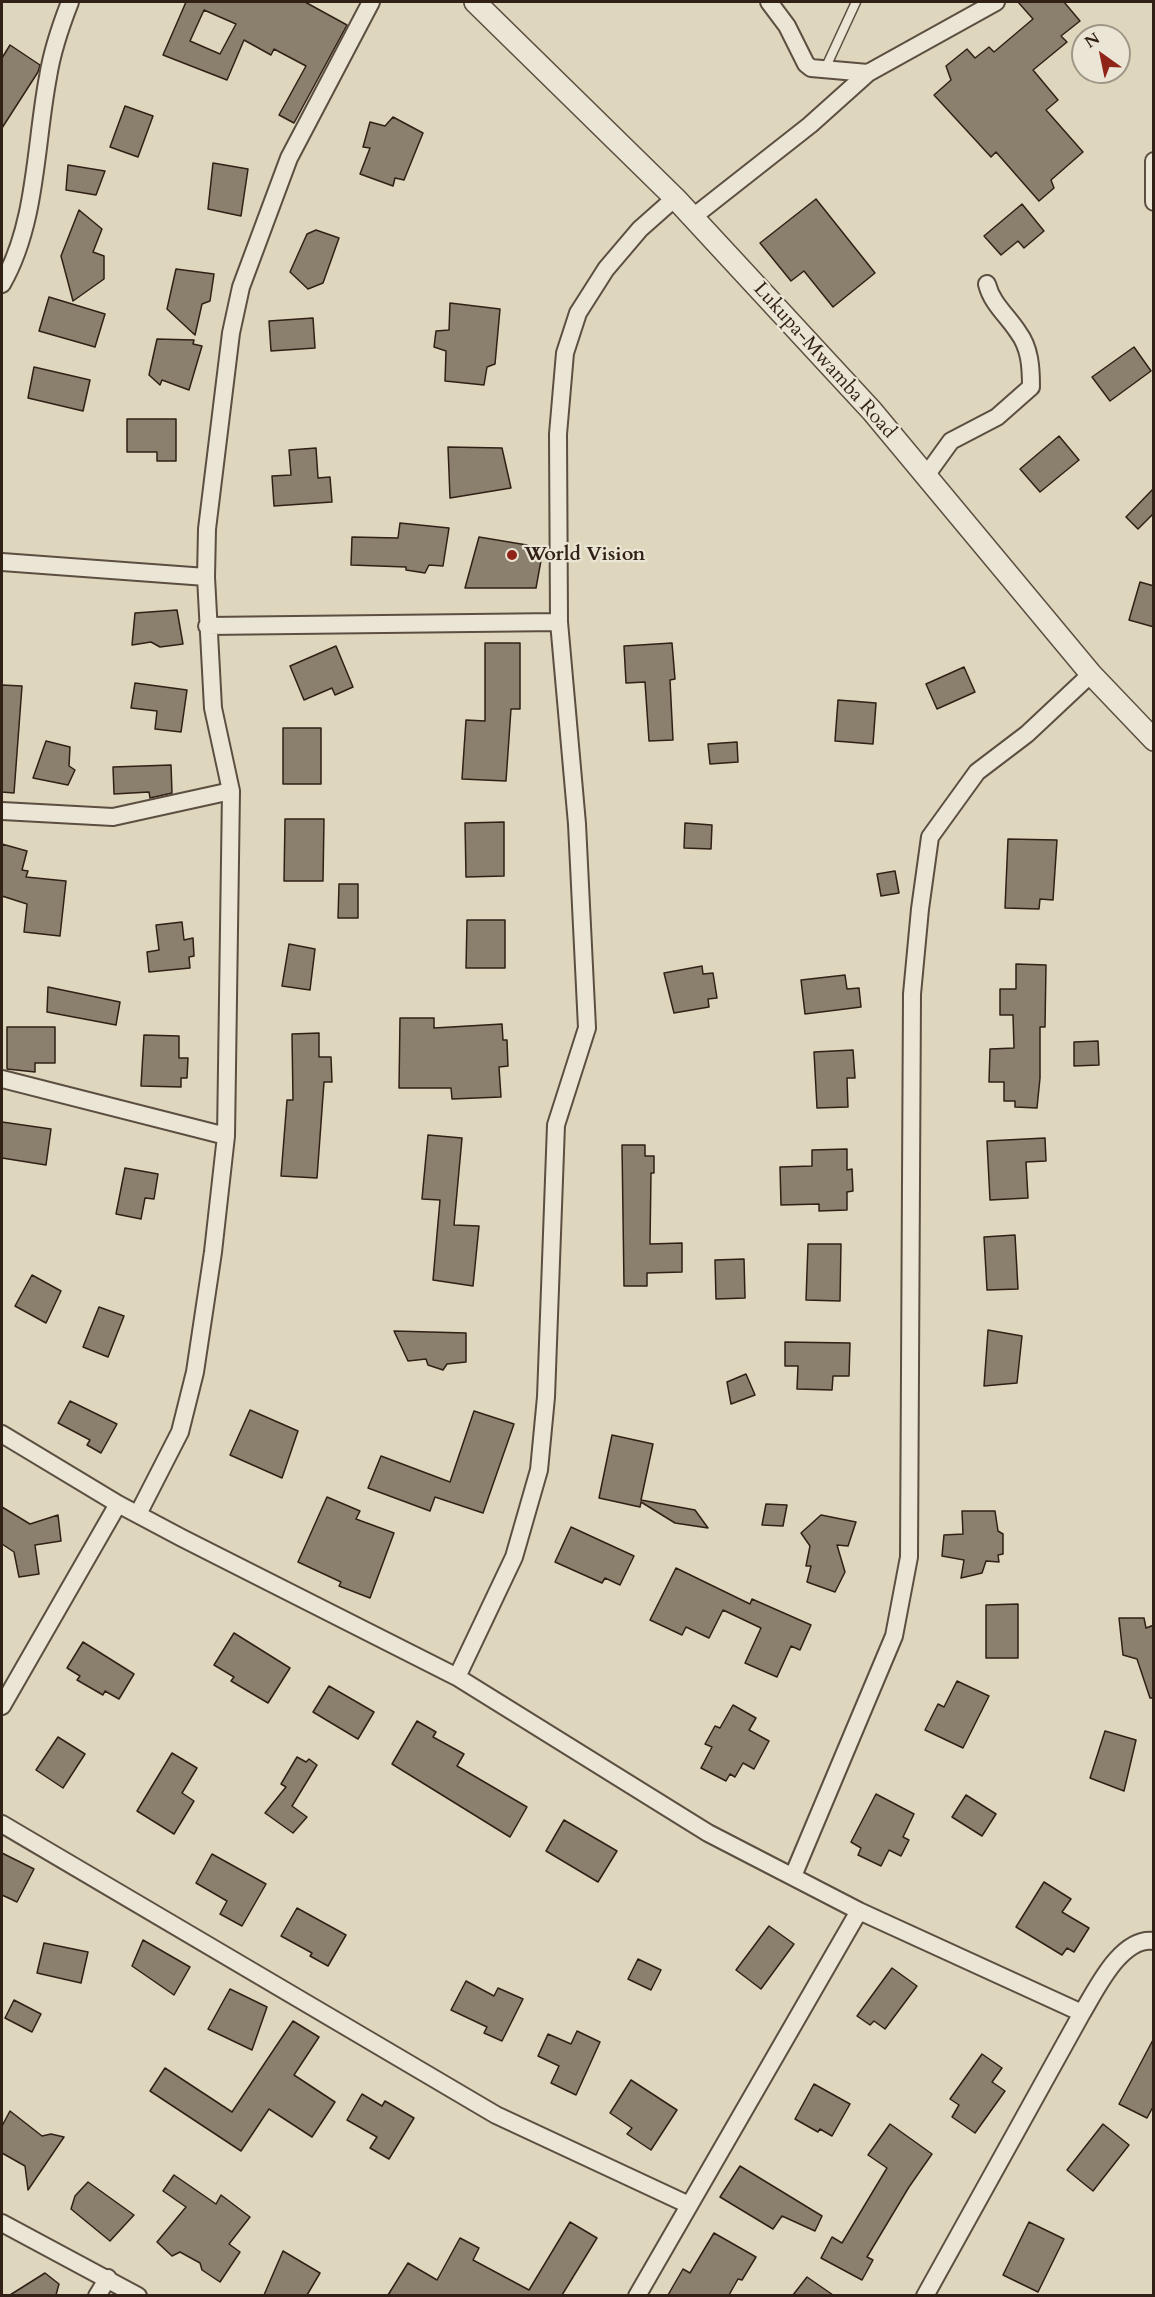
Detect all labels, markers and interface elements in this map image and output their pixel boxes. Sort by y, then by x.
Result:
north arrow [1071,24,1131,84]
text: N [1080,28,1104,54]
street label: Lukupa-Mwamba Road [747,278,901,444]
place label: World Vision [524,543,645,567]
marker: World Vision [505,548,519,562]

